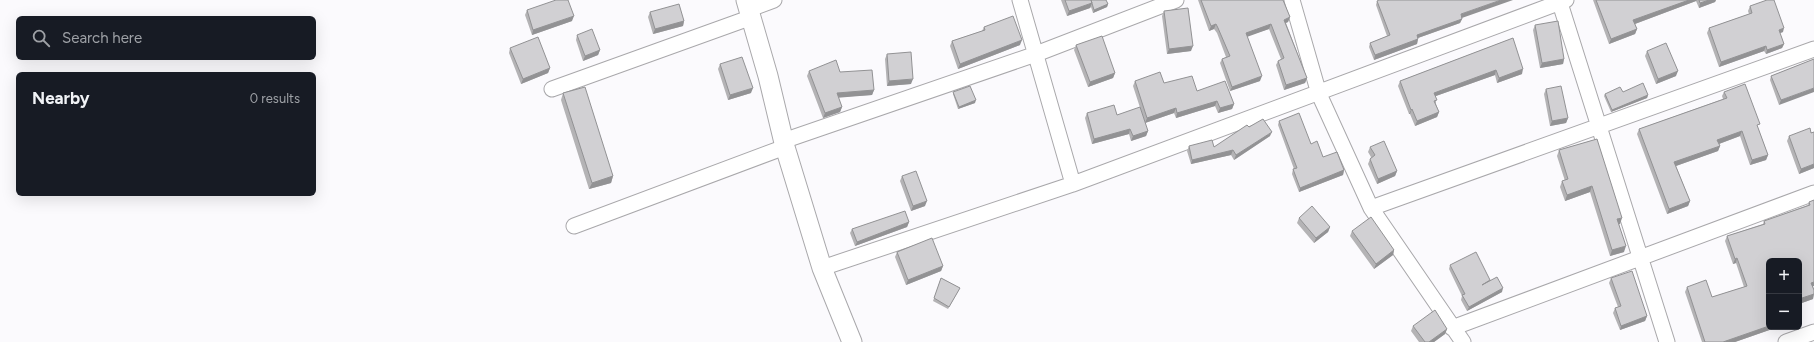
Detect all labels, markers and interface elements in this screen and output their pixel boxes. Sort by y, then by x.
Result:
search box [16,16,316,60]
icon: search [30,27,52,49]
text: Search here [62,29,142,47]
text: Nearby [32,88,90,108]
text: 0 results [250,91,300,106]
map controls [1766,258,1802,330]
button: + [1766,258,1802,294]
button: − [1766,294,1802,330]

